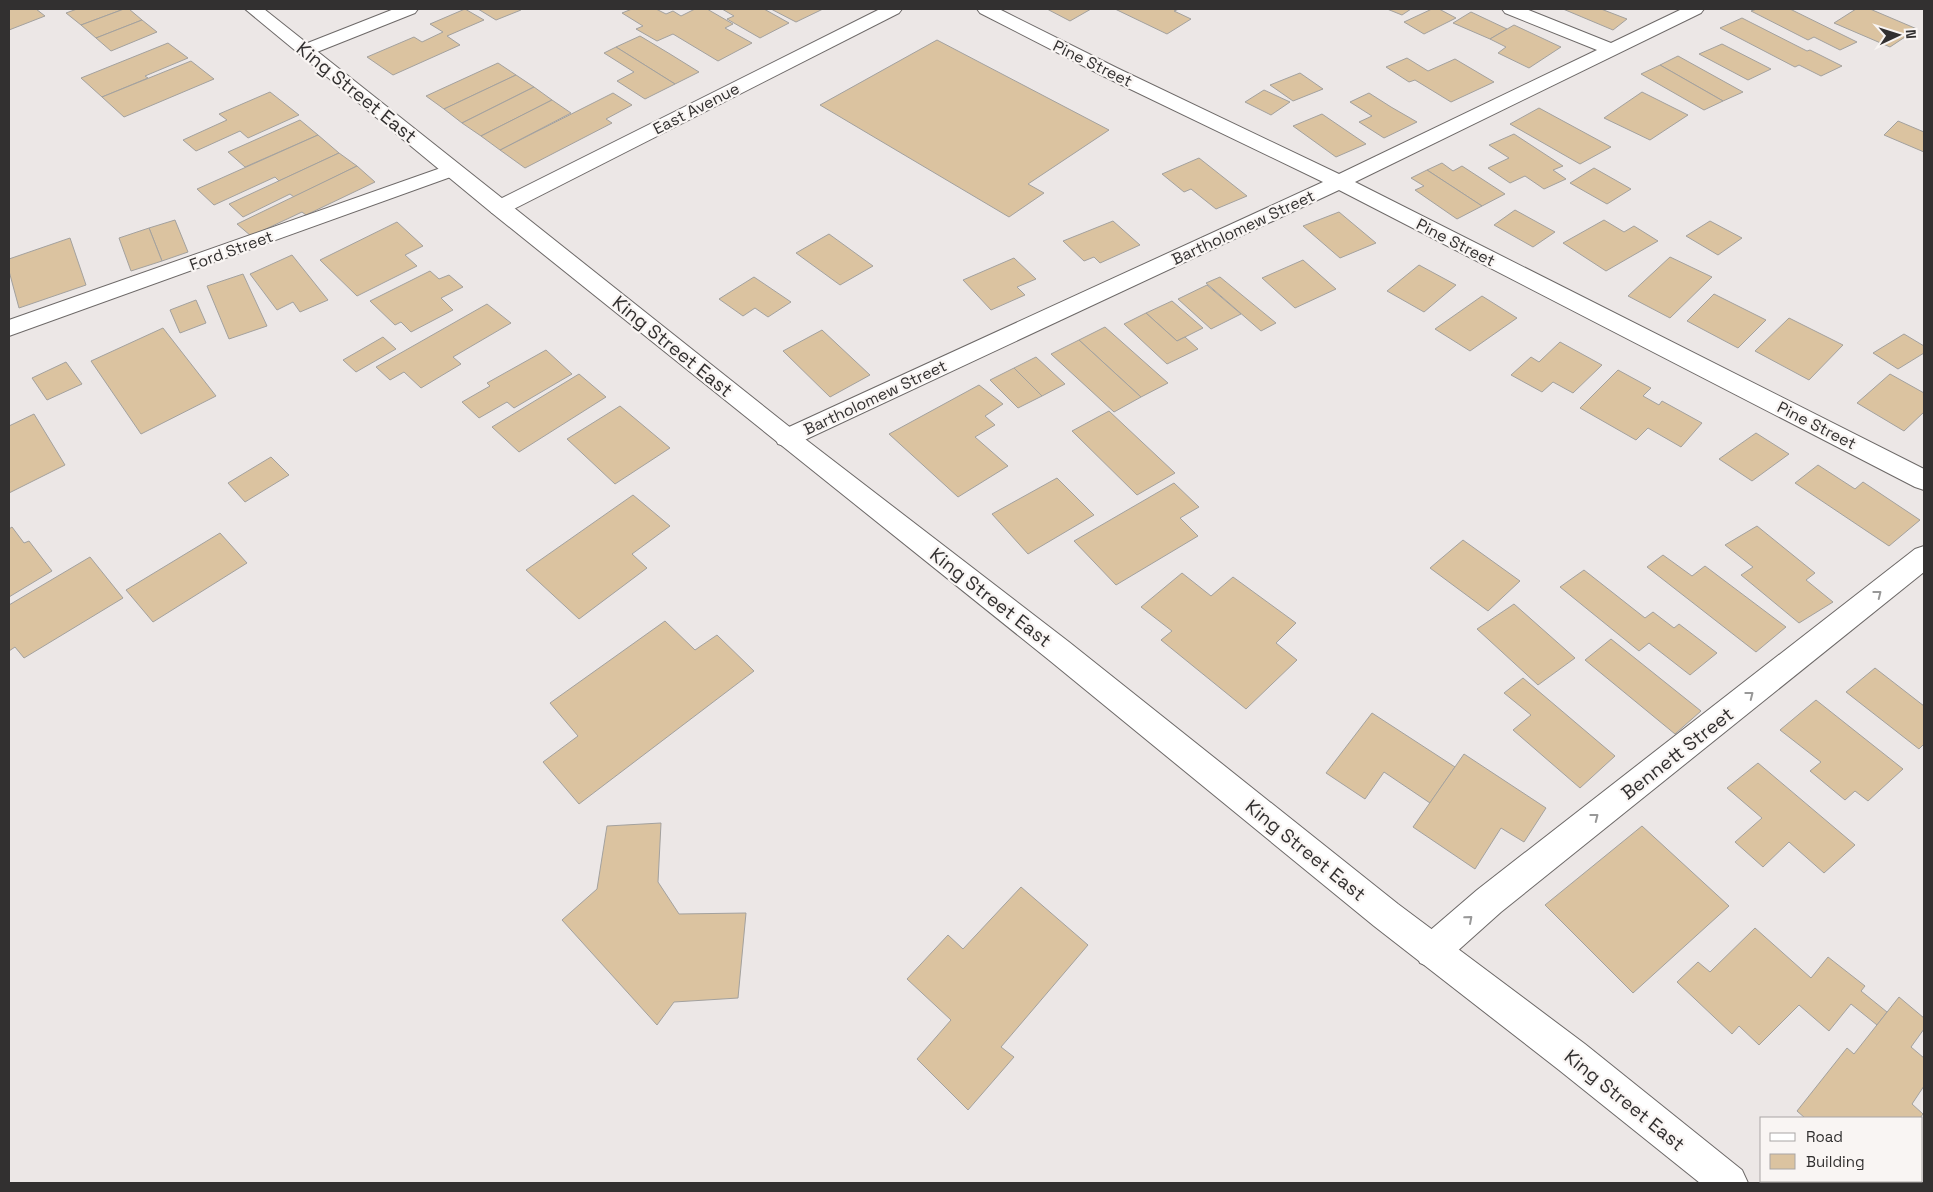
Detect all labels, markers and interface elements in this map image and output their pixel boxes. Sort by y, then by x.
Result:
north arrow [1873,10,1923,60]
text: N [1902,29,1920,39]
street label: Pine Street [1050,35,1136,92]
street label: King Street East [291,36,422,149]
street label: East Avenue [650,78,743,139]
street label: Bartholomew Street [1168,185,1318,270]
street label: Pine Street [1413,214,1499,271]
street label: Ford Street [186,226,276,275]
street label: King Street East [607,290,738,403]
street label: Bartholomew Street [800,355,950,440]
street label: Pine Street [1774,397,1860,454]
street label: King Street East [925,542,1057,653]
one-way arrow [1872,591,1881,599]
one-way arrow [1744,692,1753,700]
street label: Bennett Street [1616,702,1739,805]
street label: King Street East [1240,794,1371,907]
one-way arrow [1589,814,1598,822]
one-way arrow [1463,915,1472,924]
street label: King Street East [1559,1044,1690,1157]
legend [1760,1117,1923,1182]
text: Road [1806,1127,1843,1146]
text: Building [1806,1152,1865,1171]

